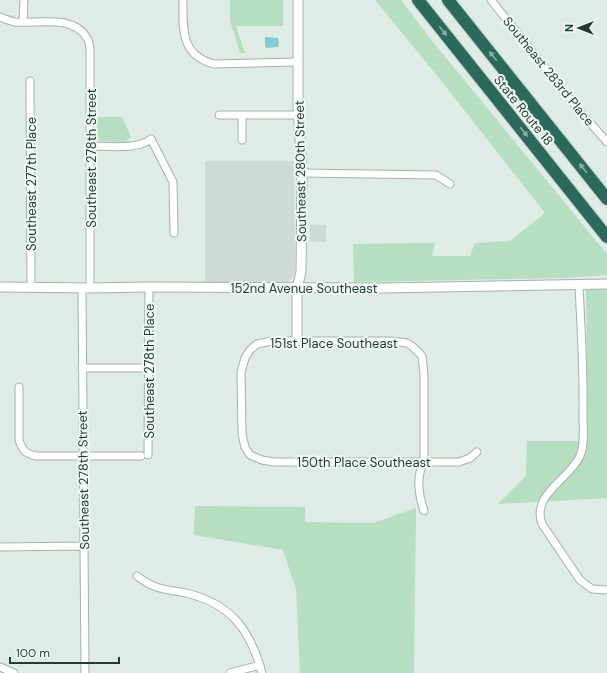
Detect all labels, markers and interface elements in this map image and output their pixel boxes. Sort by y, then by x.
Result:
north arrow [559,8,599,48]
street label: Southeast 283rd Place [499,13,598,129]
text: N [562,24,576,32]
one-way arrow [438,25,447,36]
one-way arrow [489,50,497,61]
street label: State Route 18 [490,72,557,149]
street label: Southeast 278th Street [83,88,100,228]
street label: Southeast 280th Street [291,100,310,242]
street label: Southeast 277th Place [23,117,40,251]
one-way arrow [519,127,528,138]
one-way arrow [578,163,587,174]
street label: 152nd Avenue Southeast [230,280,378,297]
street label: Southeast 278th Place [141,304,158,438]
street label: 151st Place Southeast [270,335,398,352]
street label: Southeast 278th Street [74,410,93,550]
street label: 150th Place Southeast [297,454,431,471]
scale bar [10,639,119,665]
text: 100 m [16,645,50,661]

